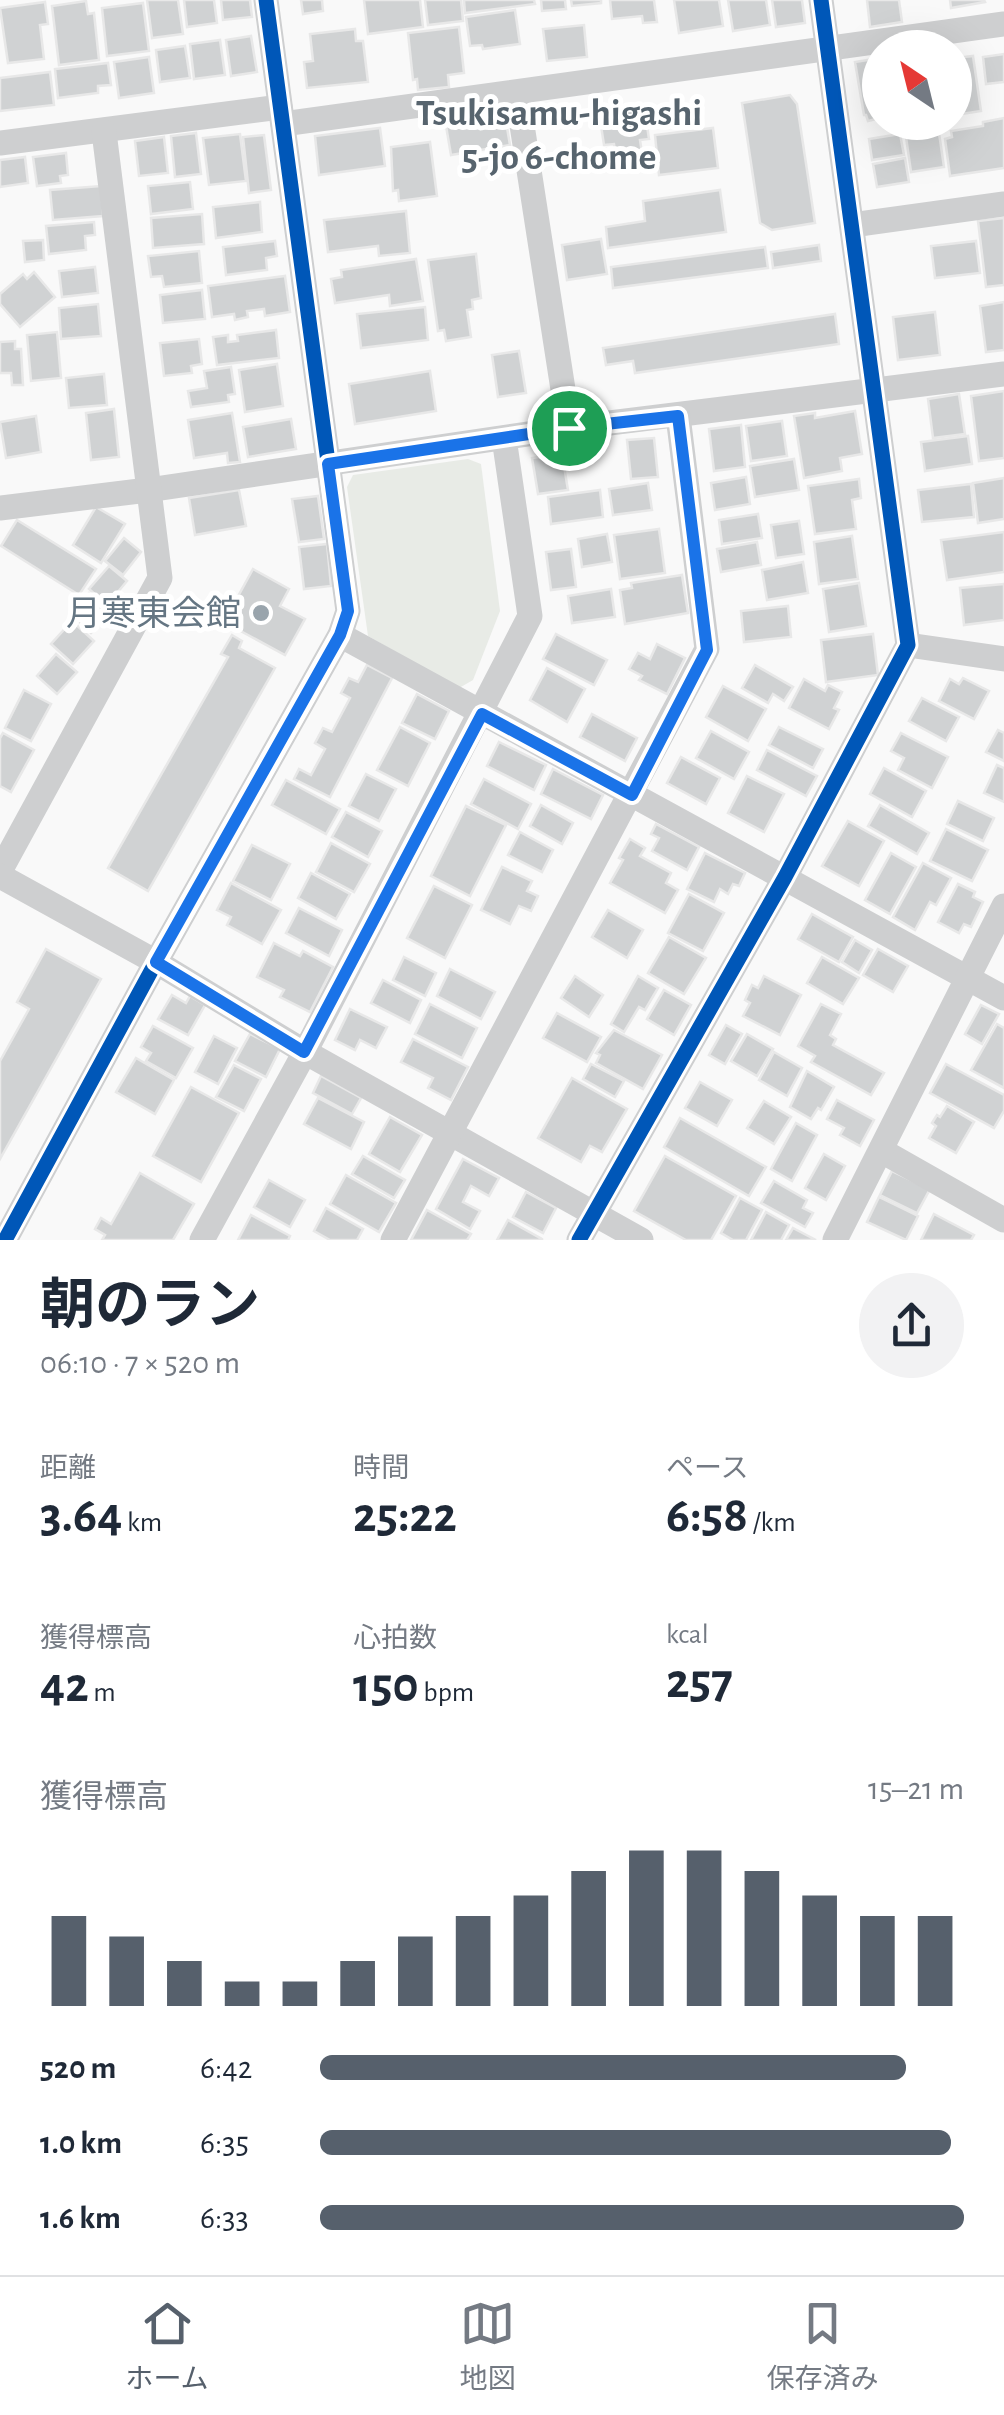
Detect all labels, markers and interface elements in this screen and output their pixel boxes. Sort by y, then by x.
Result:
north arrow [862,30,972,140]
map controls [862,30,972,140]
district label: Tsukisamu-higashi 5-jo 6-chome [416,95,702,177]
pin [527,386,612,471]
icon: arrive [542,401,597,456]
place label: 月寒東会館 [66,595,241,632]
marker: 月寒東会館 [250,602,272,624]
button: share [859,1273,964,1378]
text: 朝のラン [40,1279,260,1334]
text: 06:10 · 7 × 520 m [40,1347,240,1379]
text: 距離 [40,1455,96,1483]
text: 時間 [353,1455,409,1483]
text: ペース [666,1455,749,1483]
text: 3.64 [40,1491,122,1541]
text: 25:22 [353,1491,457,1541]
text: 6:58 [666,1491,748,1541]
text: km [122,1509,162,1537]
text: /km [748,1509,796,1537]
text: kcal [666,1621,709,1649]
text: 獲得標高 [40,1625,152,1653]
text: 心拍数 [353,1625,437,1653]
text: 257 [666,1657,733,1707]
text: 42 [40,1661,89,1711]
text: 150 [353,1661,419,1711]
text: m [89,1679,116,1707]
text: bpm [419,1679,474,1707]
text: 15–21 m [868,1773,964,1805]
text: 獲得標高 [40,1781,168,1813]
text: 520 m [40,2052,116,2084]
text: 6:42 [200,2052,252,2084]
text: 1.0 km [40,2127,122,2159]
text: 6:35 [200,2127,249,2159]
text: 1.6 km [40,2202,121,2234]
text: 6:33 [200,2202,249,2234]
tab: ホーム [125,2296,209,2397]
tab: 地図 [460,2296,516,2397]
tab: 保存済み [766,2296,879,2397]

